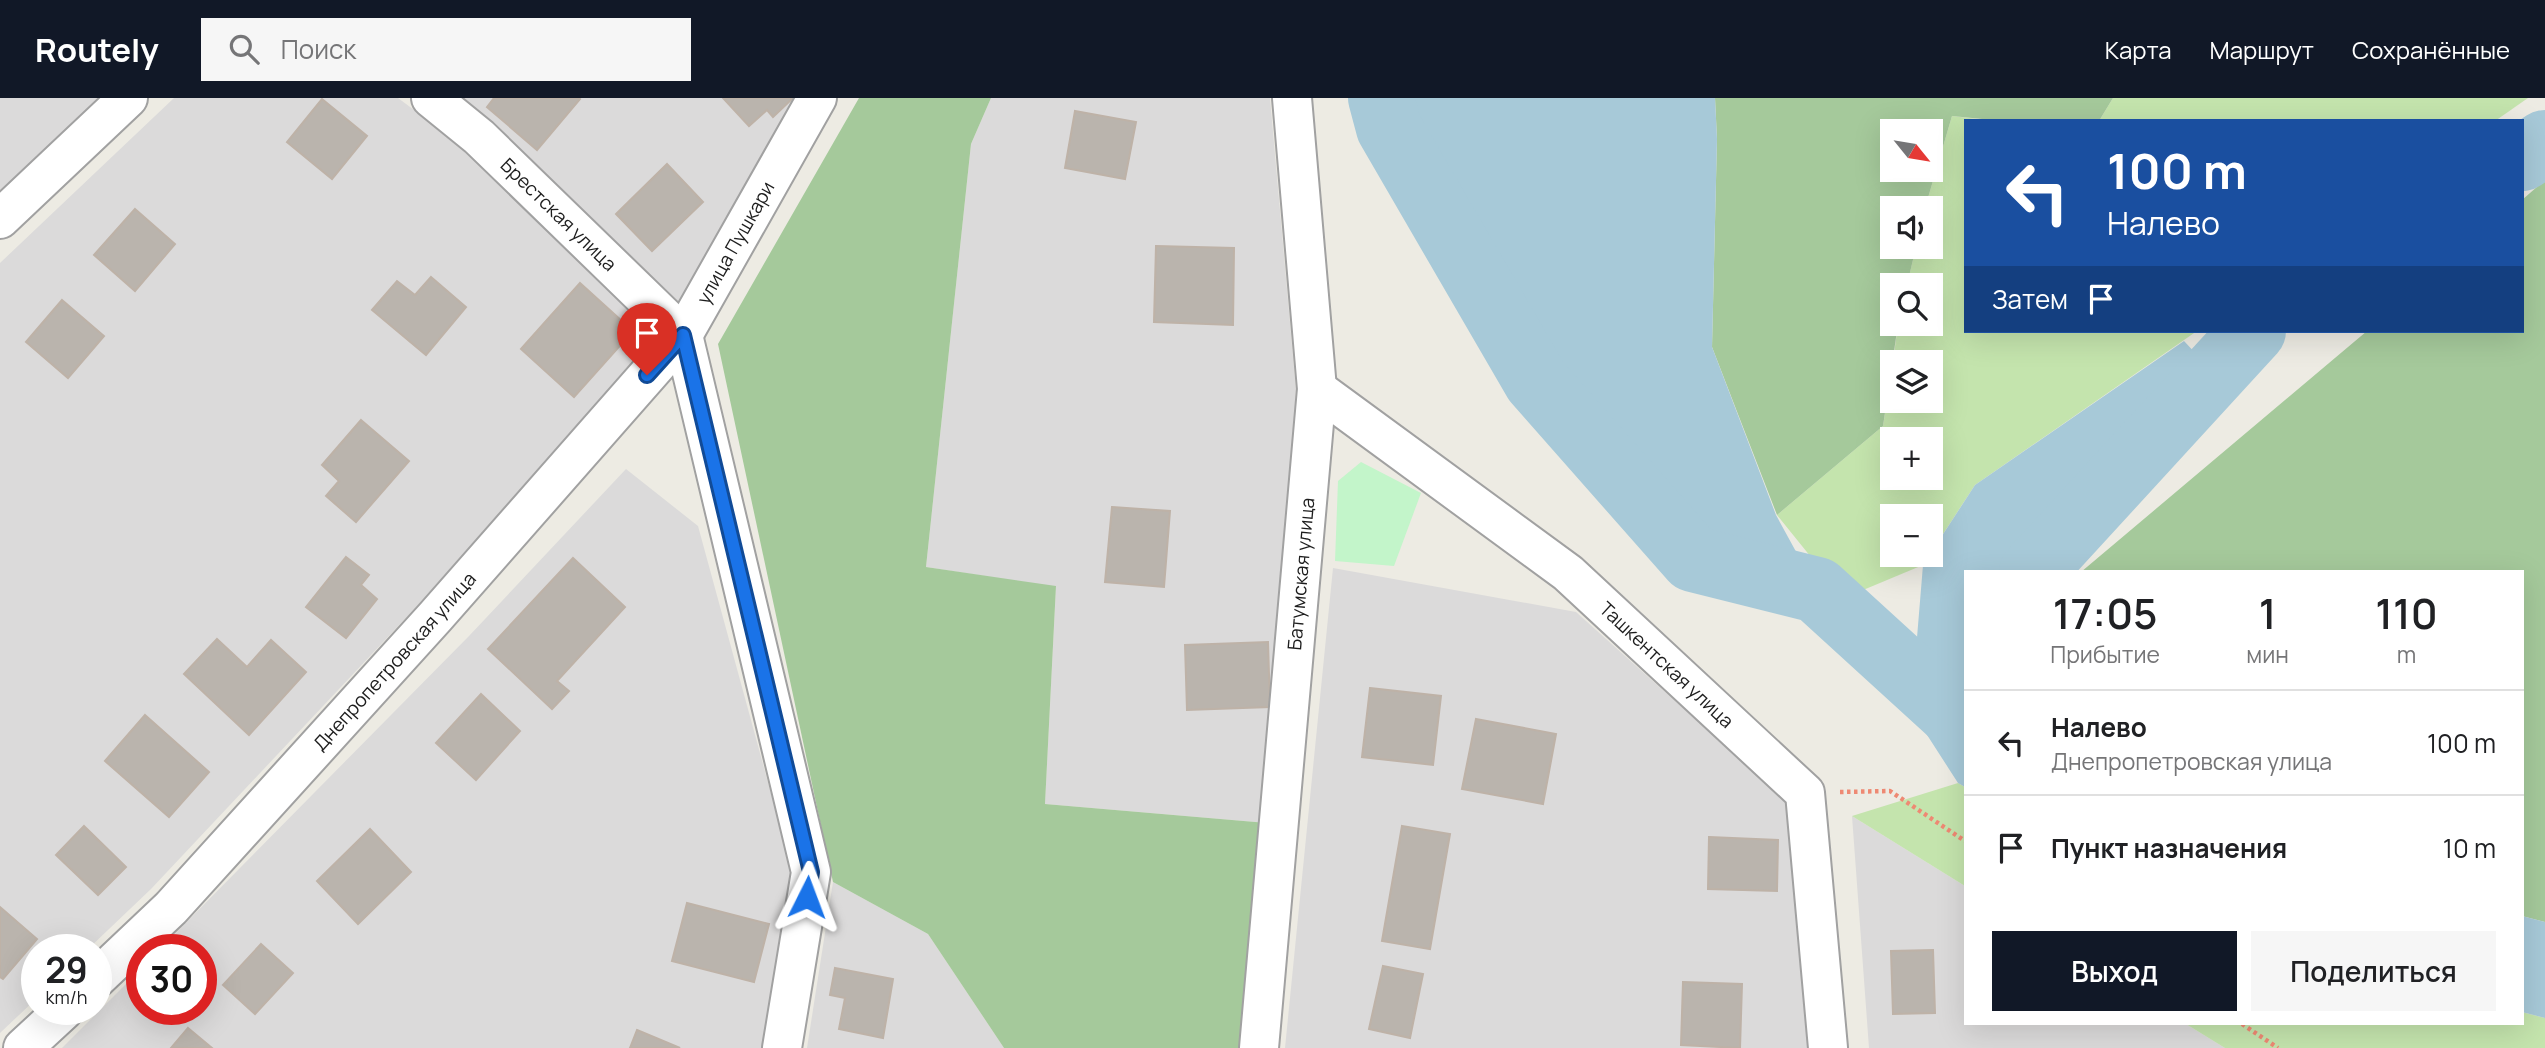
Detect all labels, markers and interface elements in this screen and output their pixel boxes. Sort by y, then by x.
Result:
search box [201,18,691,81]
text: Routely [35,27,159,72]
icon: search [225,30,263,68]
text: Поиск [281,31,356,67]
text: Карта [2105,33,2172,66]
text: Маршрут [2210,33,2314,66]
text: Сохранённые [2352,33,2510,66]
north arrow [1880,119,1942,182]
map controls [1880,119,1943,567]
text: 100 m [2107,137,2247,204]
icon: left [1992,147,2083,238]
street label: Брестская улица [495,152,622,277]
street label: улица Пушкари [690,176,780,309]
button: sound [1880,196,1943,259]
text: Налево [2107,201,2220,245]
button: search [1880,273,1943,336]
icon: arrive [2082,280,2120,318]
text: Затем [1992,281,2068,317]
pin [617,303,677,375]
icon: arrive [628,314,666,352]
button: layers [1880,350,1943,413]
button: + [1880,427,1943,490]
street label: Батумская улица [1281,496,1320,651]
button: − [1880,504,1943,567]
street label: Днепропетровская улица [307,566,482,756]
text: 17:05 [2053,584,2158,642]
text: 1 [2259,584,2276,642]
text: 110 [2375,584,2438,642]
street label: Ташкентская улица [1594,596,1740,734]
text: Прибытие [2050,638,2160,670]
text: мин [2246,638,2289,670]
text: m [2397,638,2416,670]
text: Налево [2051,709,2147,745]
icon: left [1992,724,2030,762]
text: 100 m [2427,725,2496,761]
text: Днепропетровская улица [2051,745,2332,777]
icon: arrive [1992,829,2030,867]
text: Пункт назначения [2051,830,2287,866]
text: 10 m [2443,830,2496,866]
position arrow [770,860,844,934]
button: Выход [1992,931,2237,1011]
button: Поделиться [2251,931,2496,1011]
speed limit sign: 30 [126,934,217,1025]
text: 29 [45,946,88,994]
text: km/h [46,985,87,1009]

